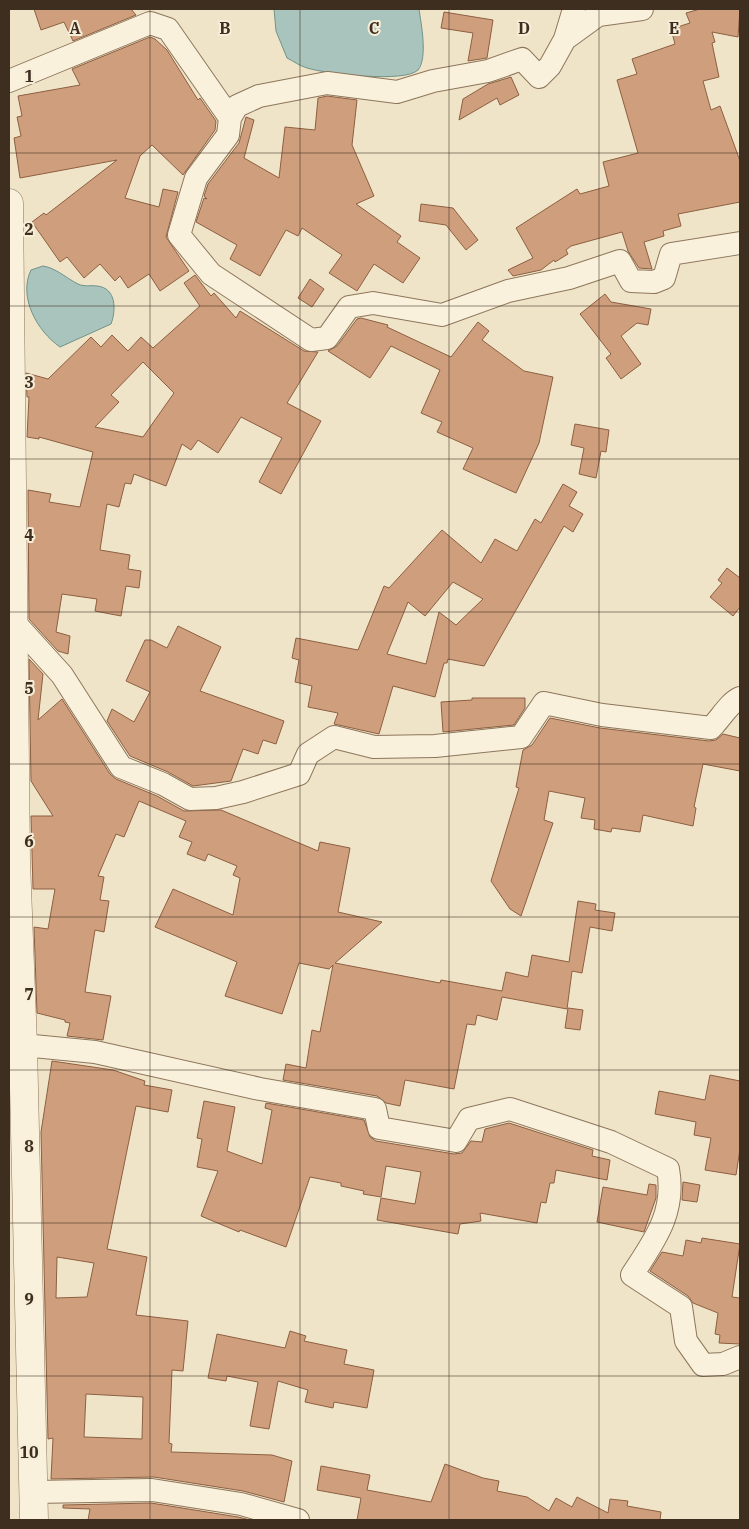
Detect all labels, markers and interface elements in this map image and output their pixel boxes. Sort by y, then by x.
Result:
text: A [69,18,81,38]
text: B [219,18,231,38]
text: C [369,18,379,38]
text: D [518,18,530,38]
text: E [669,18,679,38]
text: 1 [24,66,34,86]
text: 2 [24,219,34,239]
text: 3 [24,372,34,392]
text: 4 [24,525,34,545]
text: 5 [24,678,34,698]
text: 6 [24,831,34,851]
text: 7 [24,984,34,1004]
text: 8 [24,1136,34,1156]
text: 9 [24,1289,34,1309]
text: 10 [19,1442,39,1462]

